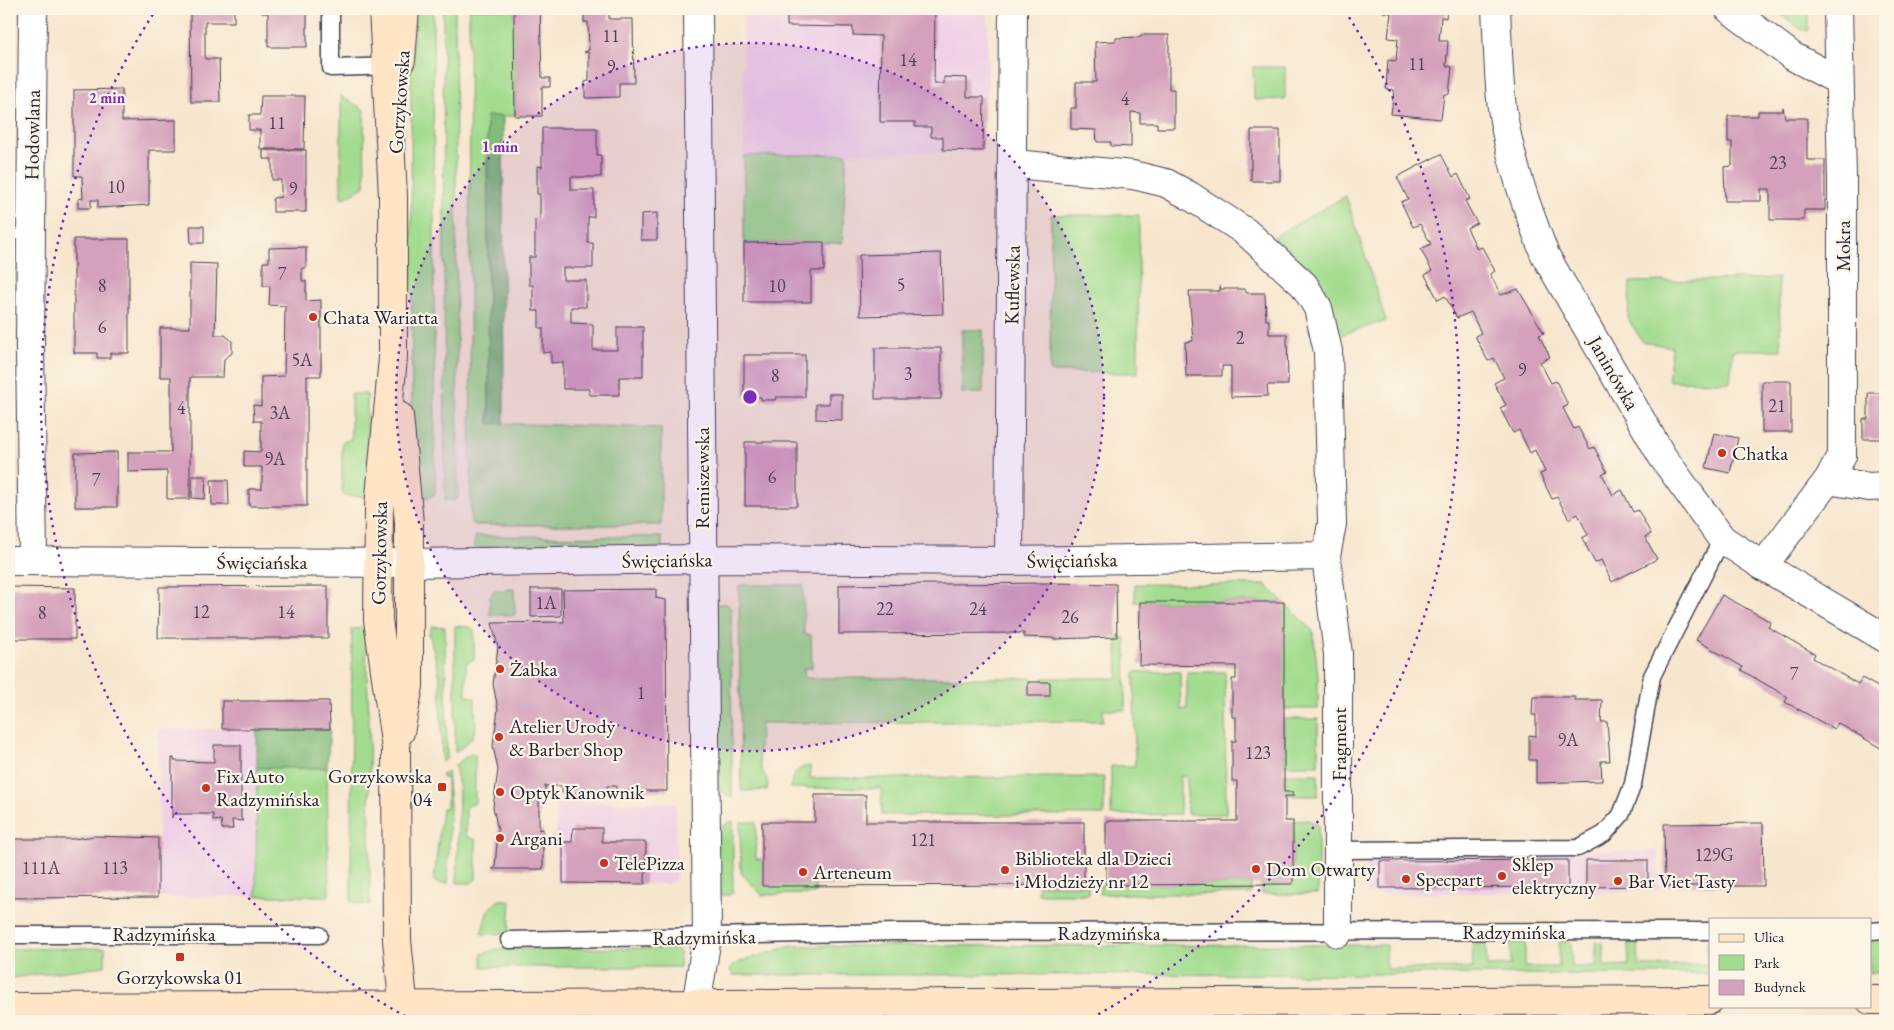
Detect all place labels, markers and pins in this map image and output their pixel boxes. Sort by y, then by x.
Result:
place label: Chata Wariatta [323,304,438,330]
marker: Chata Wariatta [307,311,319,323]
centre of rings [741,388,759,406]
place label: Chatka [1732,440,1788,466]
marker: Chatka [1716,447,1728,459]
place label: Żabka [510,656,557,682]
marker: Żabka [494,663,506,675]
place label: Atelier Urody & Barber Shop [508,713,623,762]
marker: Atelier Urody & Barber Shop [493,731,505,743]
place label: Fix Auto Radzymińska [216,763,320,812]
place label: Gorzykowska 04 [328,763,432,812]
place label: Optyk Kanownik [510,779,645,805]
marker: Gorzykowska 04 [436,781,448,793]
marker: Fix Auto Radzymińska [200,782,212,794]
marker: Optyk Kanownik [494,786,506,798]
place label: Argani [509,825,563,851]
marker: Argani [494,832,506,844]
place label: Biblioteka dla Dzieci i Młodzieży nr 12 [1015,845,1172,894]
place label: TelePizza [614,850,685,876]
place label: Sklep elektryczny [1512,851,1597,900]
place label: Dom Otwarty [1266,856,1375,882]
marker: TelePizza [598,857,610,869]
place label: Arteneum [812,859,892,885]
marker: Dom Otwarty [1250,863,1262,875]
marker: Biblioteka dla Dzieci i Młodzieży nr 12 [999,864,1011,876]
marker: Arteneum [797,866,809,878]
place label: Specpart [1416,866,1483,892]
place label: Bar Viet Tasty [1628,868,1735,894]
marker: Sklep elektryczny [1496,870,1508,882]
marker: Specpart [1400,873,1412,885]
marker: Bar Viet Tasty [1612,875,1624,887]
marker: Gorzykowska 01 [174,951,186,963]
place label: Gorzykowska 01 [116,964,244,990]

